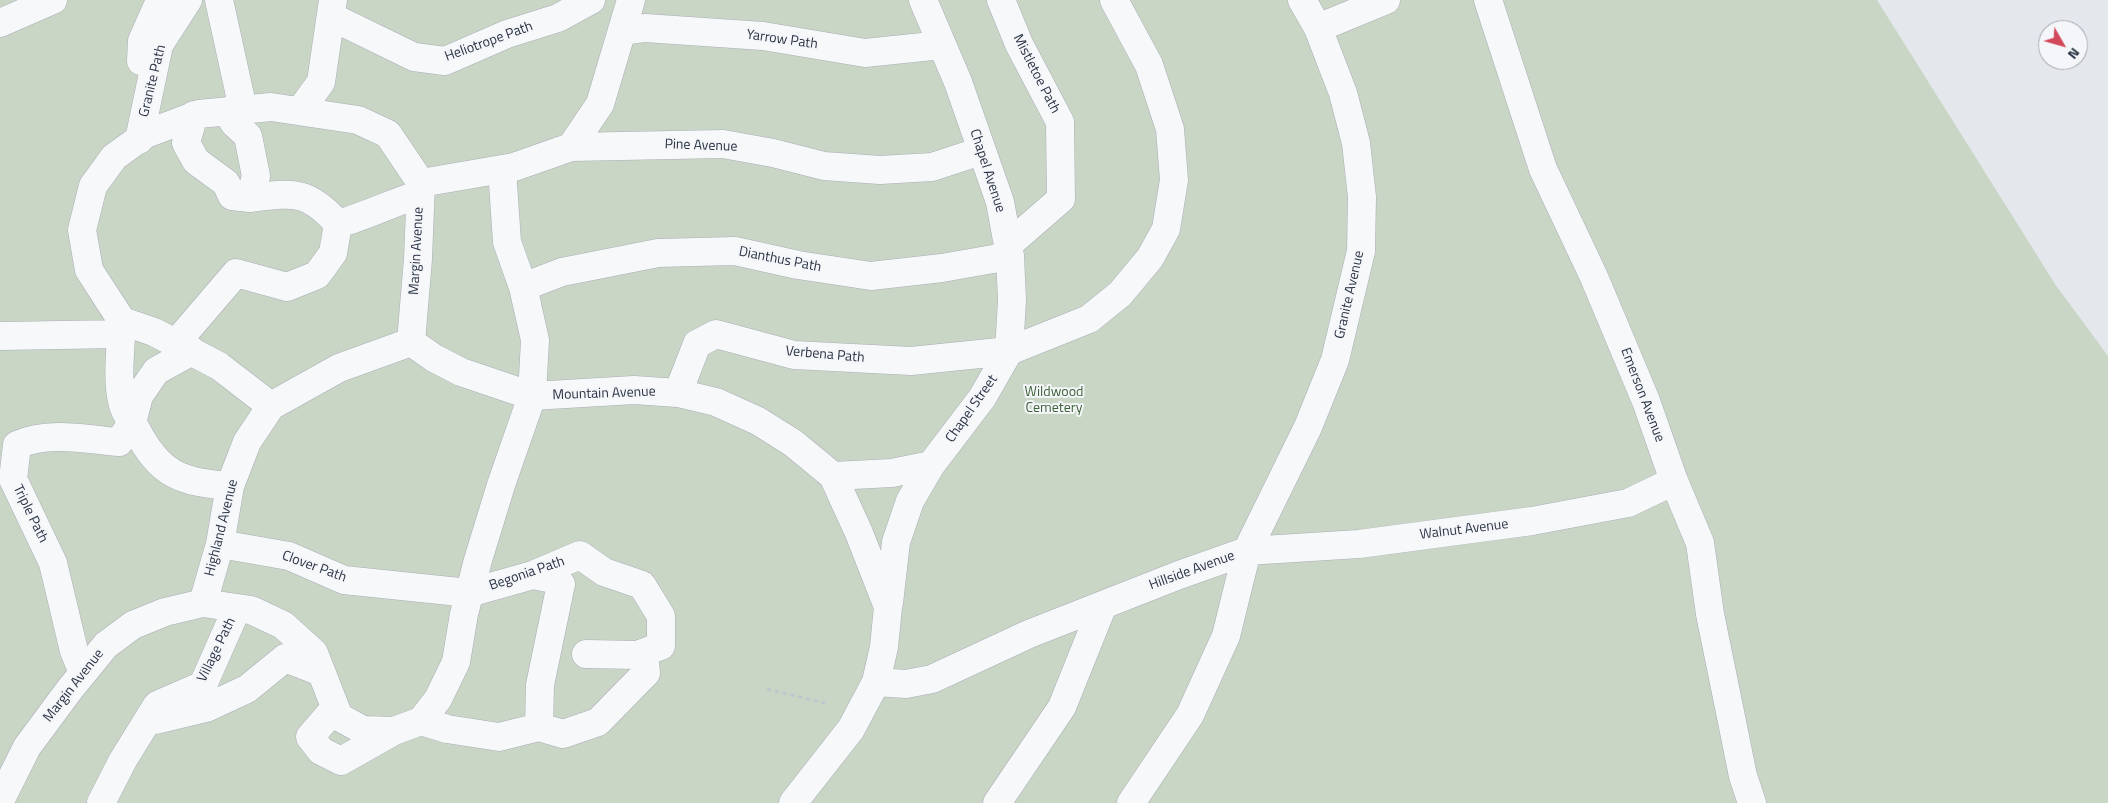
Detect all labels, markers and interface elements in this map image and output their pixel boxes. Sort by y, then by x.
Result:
street label: Heliotrope Path [443,18,535,66]
north arrow [2038,20,2088,70]
street label: Yarrow Path [745,27,819,53]
street label: Mistletoe Path [1009,32,1063,116]
street label: Granite Path [136,43,170,119]
text: N [2063,44,2086,64]
street label: Chapel Avenue [966,127,1008,215]
street label: Pine Avenue [664,136,738,156]
street label: Margin Avenue [406,207,428,295]
street label: Dianthus Path [737,244,823,276]
street label: Granite Avenue [1332,249,1368,341]
street label: Verbena Path [785,343,865,367]
street label: Emerson Avenue [1616,345,1668,445]
street label: Chapel Street [942,372,1002,446]
street label: Mountain Avenue [552,384,656,404]
park label: Wildwood Cemetery [1025,385,1083,418]
street label: Highland Avenue [202,478,242,578]
street label: Triple Path [9,482,51,546]
street label: Walnut Avenue [1419,516,1509,544]
street label: Clover Path [279,548,349,586]
street label: Hillside Avenue [1147,548,1237,594]
street label: Begonia Path [487,553,567,595]
street label: Village Path [194,615,240,685]
street label: Margin Avenue [40,646,108,726]

